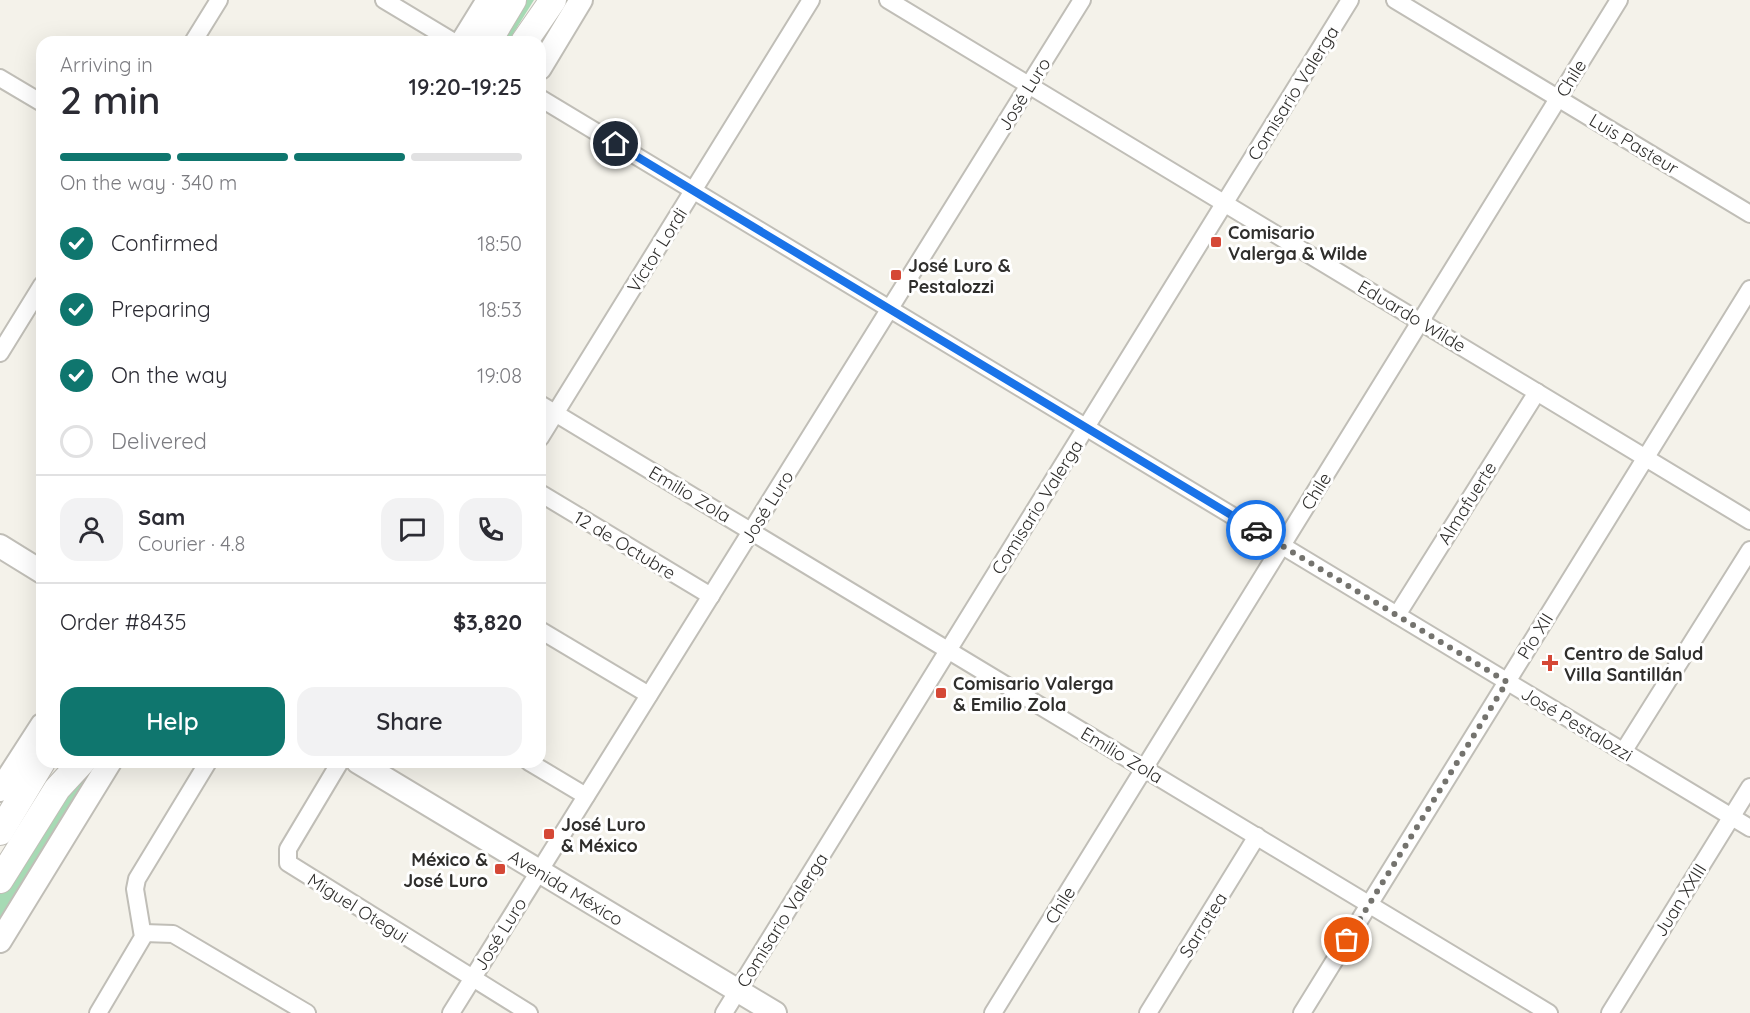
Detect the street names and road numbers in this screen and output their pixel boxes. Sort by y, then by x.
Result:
street label: Comisario Valerga [1242,21,1344,165]
street label: José Luro [993,53,1055,135]
street label: Chile [1551,55,1591,101]
street label: Luis Pasteur [1585,108,1683,180]
street label: Víctor Lordi [622,203,692,297]
street label: Eduardo Wilde [1354,275,1470,357]
street label: Comisario Valerga [986,435,1088,579]
street label: Almafuerte [1433,457,1501,549]
street label: Emilio Zola [645,461,735,527]
street label: José Luro [736,466,798,548]
street label: Chile [1296,468,1336,514]
street label: 12 de Octubre [570,506,680,584]
street label: Pío XII [1512,609,1558,663]
street label: José Pestalozzi [1517,682,1637,766]
street label: Emilio Zola [1077,722,1167,788]
street label: Avenida México [505,844,628,931]
street label: Comisario Valerga [731,848,833,992]
street label: Juan XXIII [1648,859,1712,941]
street label: Miguel Otegui [303,868,413,948]
street label: Chile [1040,882,1080,928]
street label: Sarratea [1174,888,1232,962]
street label: José Luro [469,893,531,975]

